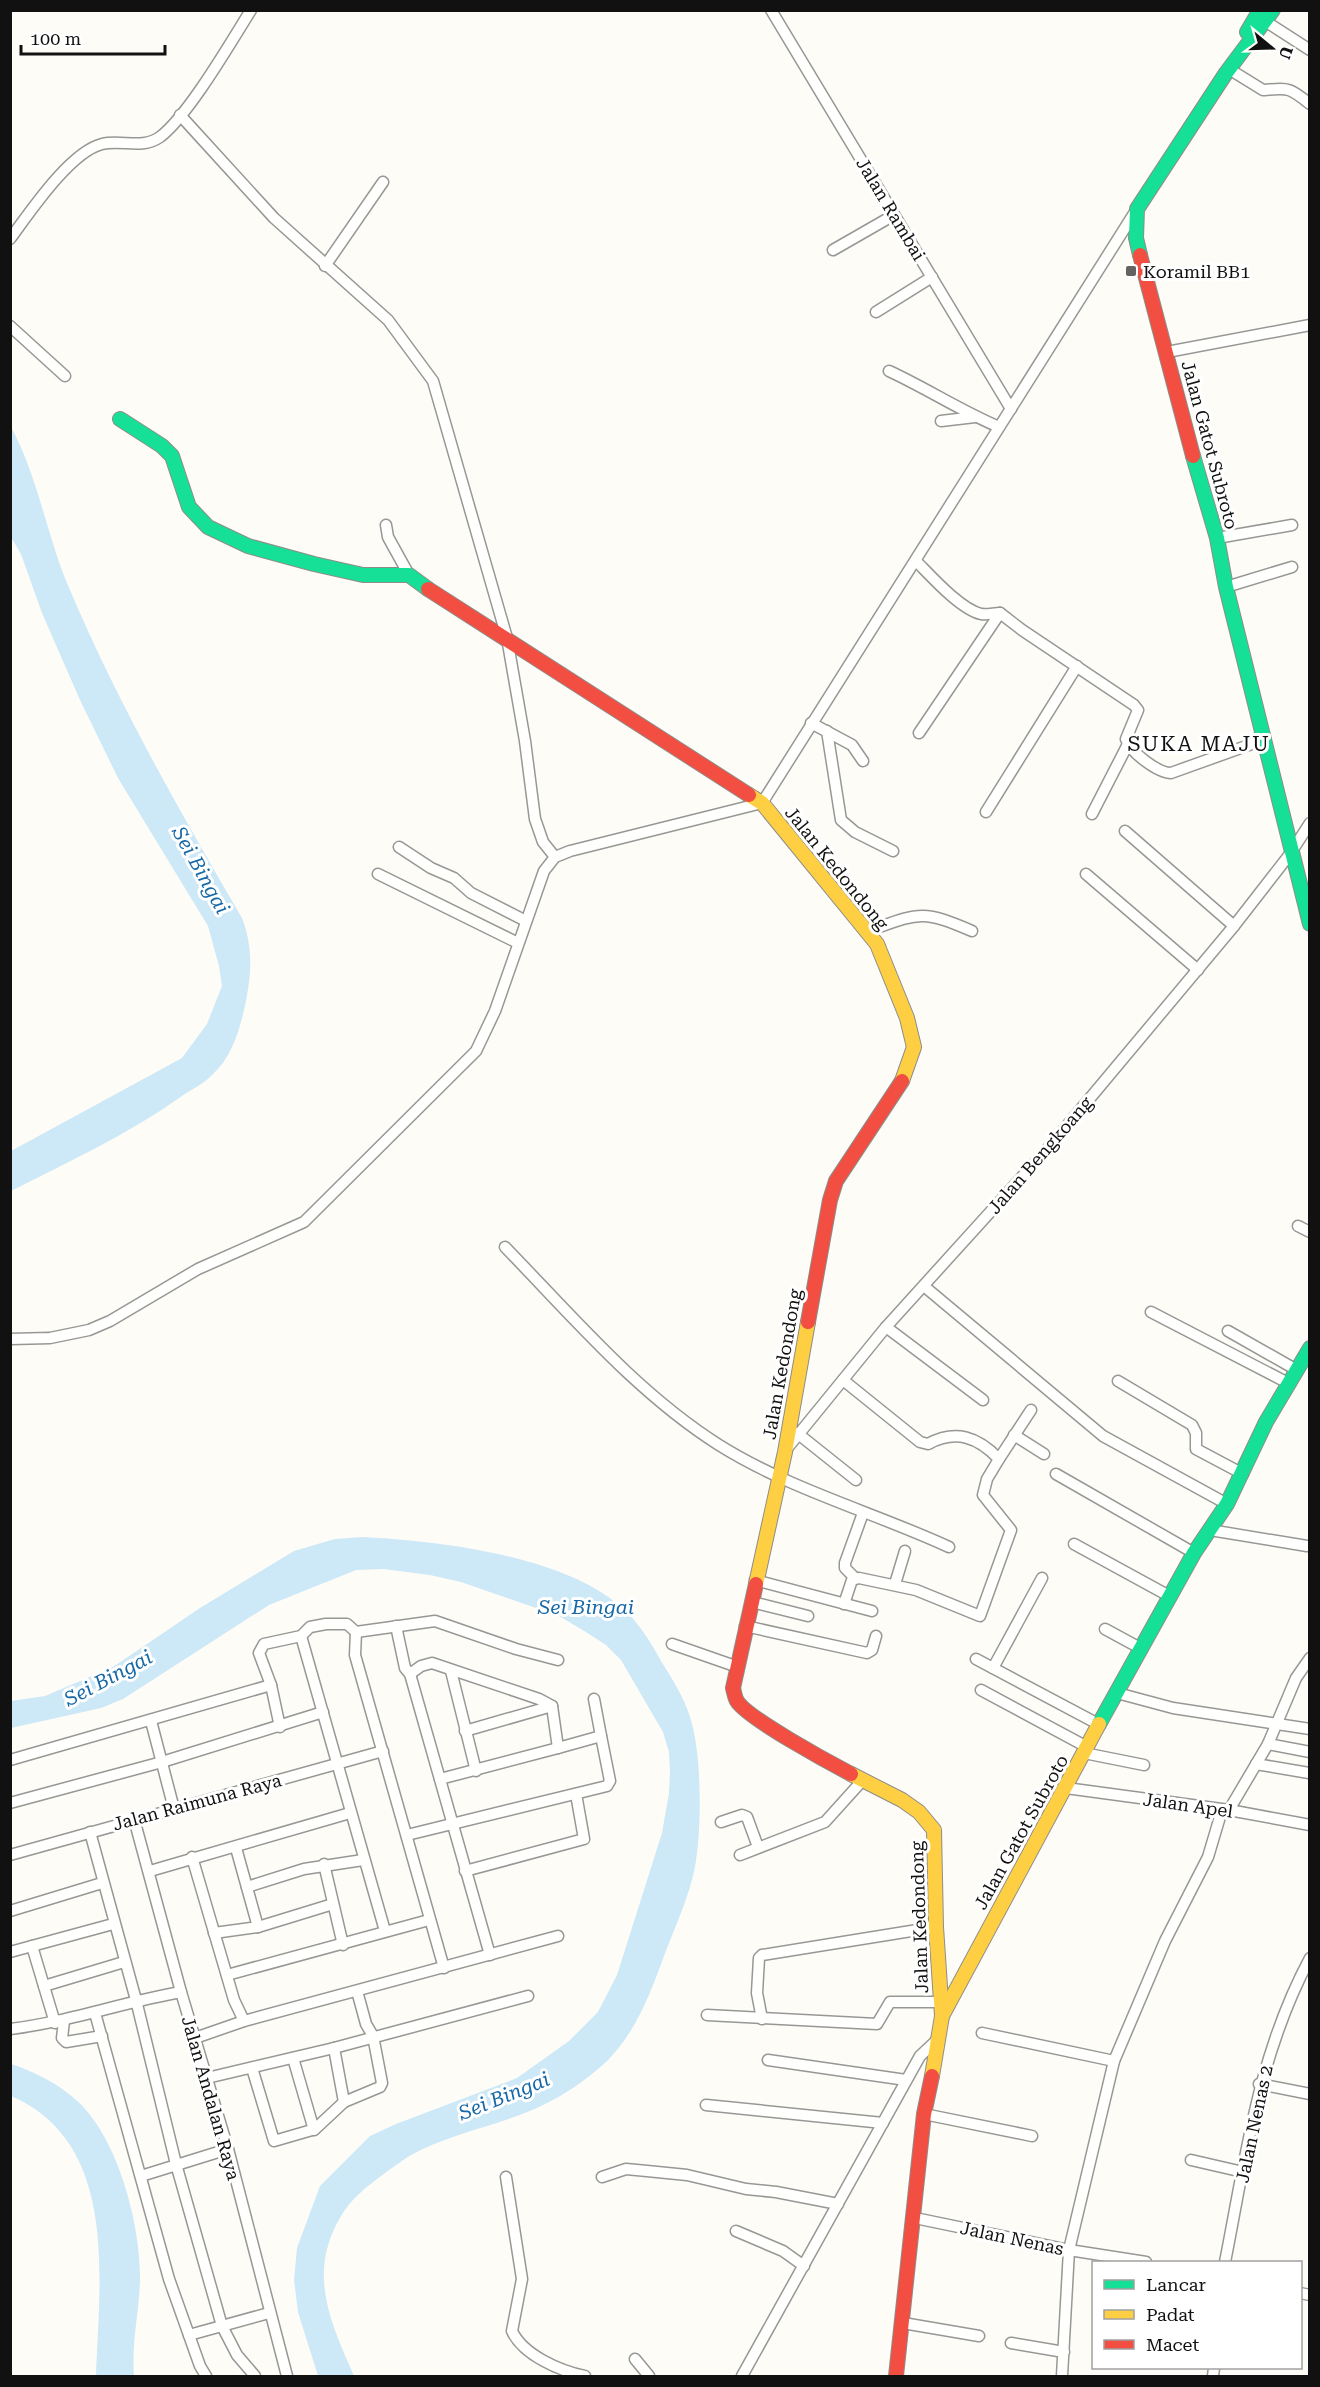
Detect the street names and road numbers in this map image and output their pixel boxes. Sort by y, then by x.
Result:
street label: Jalan Rambai [852,154,930,264]
street label: Jalan Gatot Subroto [1177,358,1243,532]
street label: Jalan Kedondong [781,802,894,934]
street label: Jalan Bengkoang [983,1092,1097,1218]
street label: Jalan Kedondong [758,1286,806,1441]
street label: Jalan Gatot Subroto [970,1751,1072,1913]
street label: Jalan Raimuna Raya [110,1769,284,1835]
street label: Jalan Apel [1142,1788,1235,1822]
street label: Jalan Kedondong [906,1840,932,1993]
street label: Jalan Andalan Raya [178,2014,245,2183]
street label: Jalan Nenas 2 [1231,2063,1277,2185]
street label: Jalan Nenas [958,2217,1066,2259]

